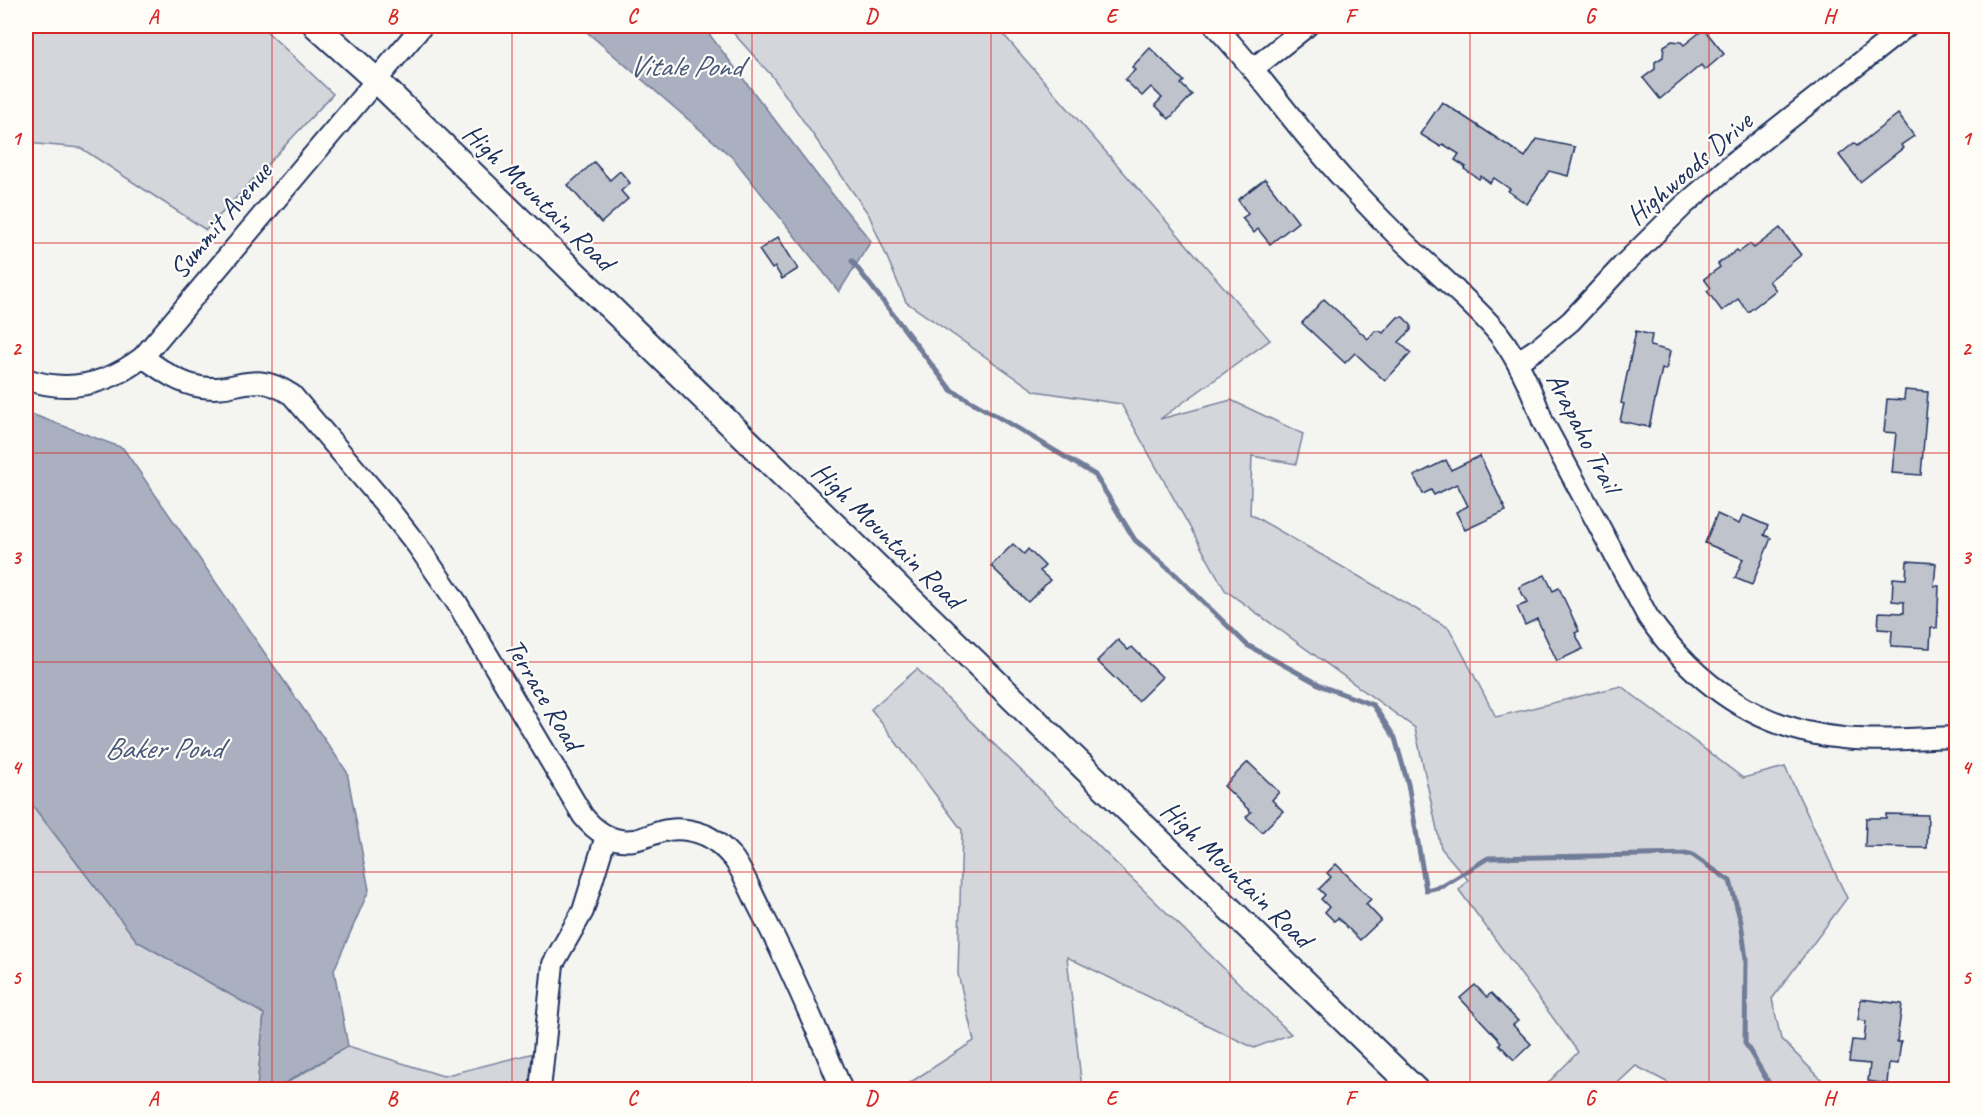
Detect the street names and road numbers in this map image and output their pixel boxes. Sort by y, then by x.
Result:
street label: Highwoods Drive [1619,102,1761,232]
street label: High Mountain Road [456,116,625,281]
street label: Summit Avenue [161,153,280,286]
street label: Arapaho Trail [1539,366,1631,502]
street label: High Mountain Road [805,454,974,619]
street label: Terrace Road [497,632,593,760]
street label: High Mountain Road [1154,793,1323,958]

